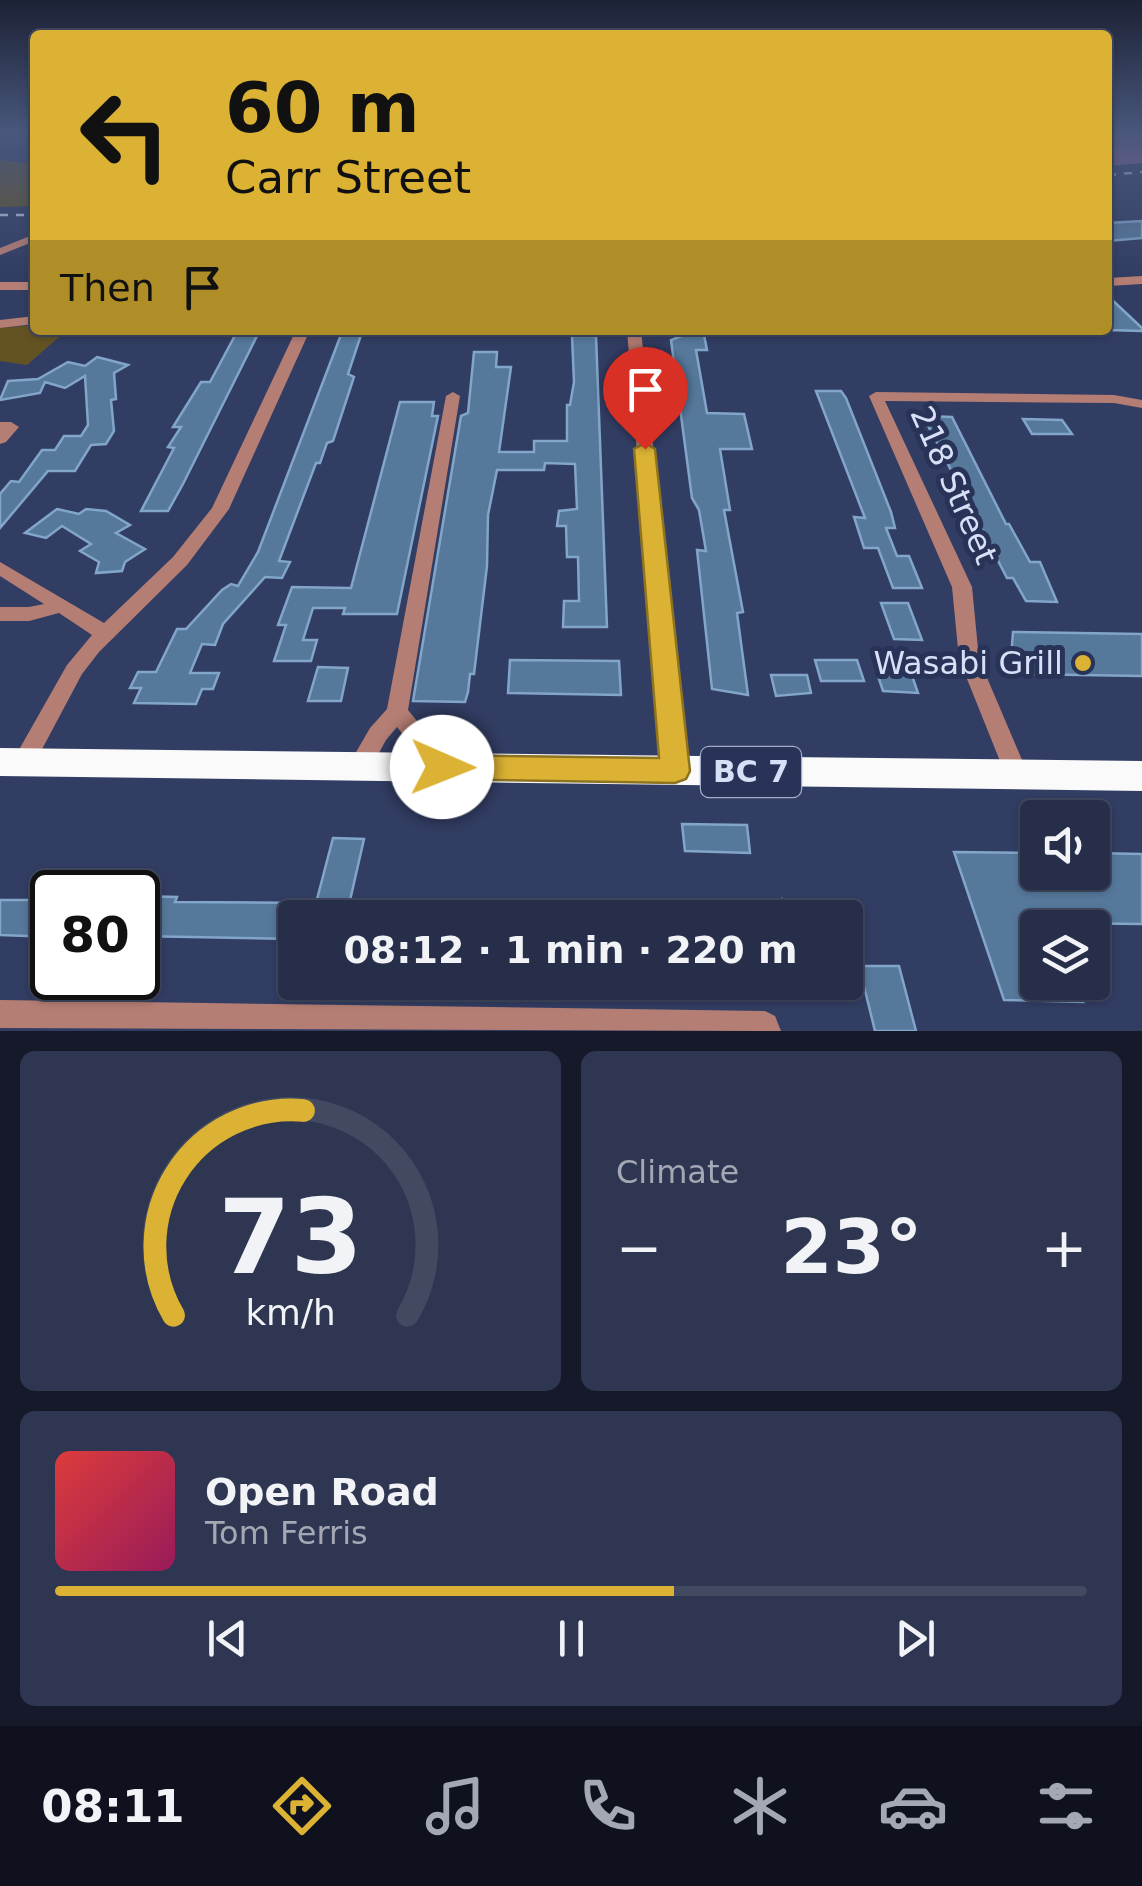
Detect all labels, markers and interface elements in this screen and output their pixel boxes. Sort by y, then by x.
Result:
text: 60 m [225,67,420,149]
icon: left [60,70,190,200]
text: Carr Street [225,151,471,204]
icon: arrive [175,260,230,315]
text: Then [60,266,155,310]
pin [603,347,688,450]
icon: arrive [618,362,673,417]
street label: 218 Street [902,400,1006,570]
place label: Wasabi Grill [874,644,1063,682]
marker: Wasabi Grill [1072,652,1094,674]
position arrow [390,715,494,819]
road number: BC 7 [701,747,801,797]
map controls [1020,800,1110,1000]
button: sound [1020,800,1110,890]
speed limit sign: 80 [30,870,160,1000]
button: layers [1020,910,1110,1000]
text: 08:12 · 1 min · 220 m [343,928,798,972]
text: Climate [616,1153,739,1191]
text: 73 [218,1176,363,1298]
text: 23° [781,1203,922,1291]
text: − [616,1216,662,1280]
text: + [1041,1216,1087,1280]
text: km/h [245,1292,336,1333]
text: Open Road [205,1470,439,1514]
text: Tom Ferris [205,1514,368,1552]
icon: previous [200,1611,255,1666]
icon: pause [544,1611,599,1666]
icon: next [888,1611,943,1666]
icon: directions [267,1771,337,1841]
icon: music [420,1771,490,1841]
icon: phone [573,1771,643,1841]
icon: climate [725,1771,795,1841]
icon: car [878,1771,948,1841]
icon: filters [1031,1771,1101,1841]
text: 08:11 [41,1780,185,1833]

